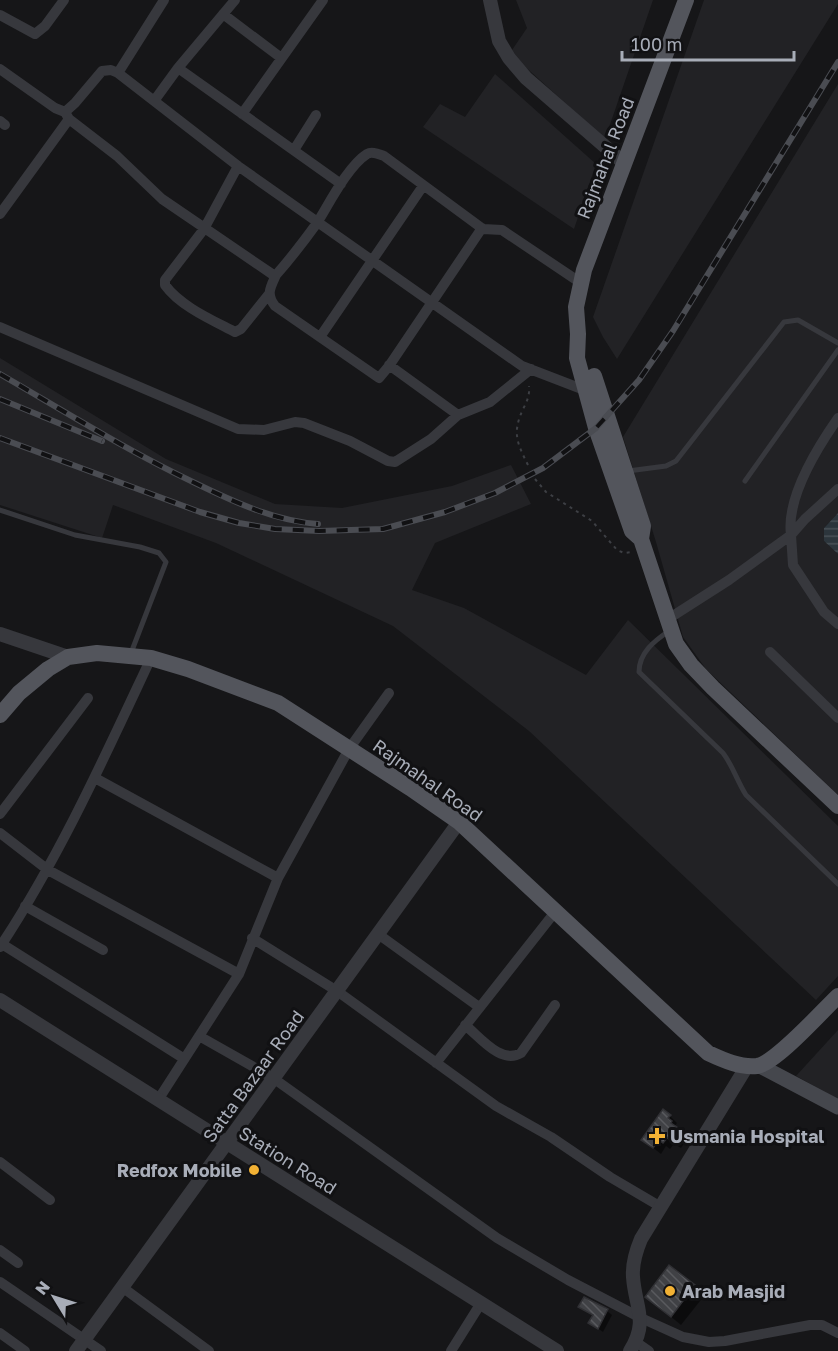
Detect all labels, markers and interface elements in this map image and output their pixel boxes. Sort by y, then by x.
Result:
scale bar [622,24,794,62]
text: 100 m [631,33,682,55]
street label: Rajmahal Road [572,94,638,222]
street label: Rajmahal Road [369,734,487,826]
street label: Satta Bazaar Road [198,1006,308,1146]
street label: Station Road [235,1121,341,1199]
place label: Usmania Hospital [670,1125,824,1147]
marker: Usmania Hospital [648,1127,666,1145]
place label: Redfox Mobile [117,1159,242,1181]
marker: Redfox Mobile [247,1163,261,1177]
north arrow [24,1267,84,1327]
text: N [31,1277,54,1299]
place label: Arab Masjid [682,1280,785,1302]
marker: Arab Masjid [663,1284,677,1298]

